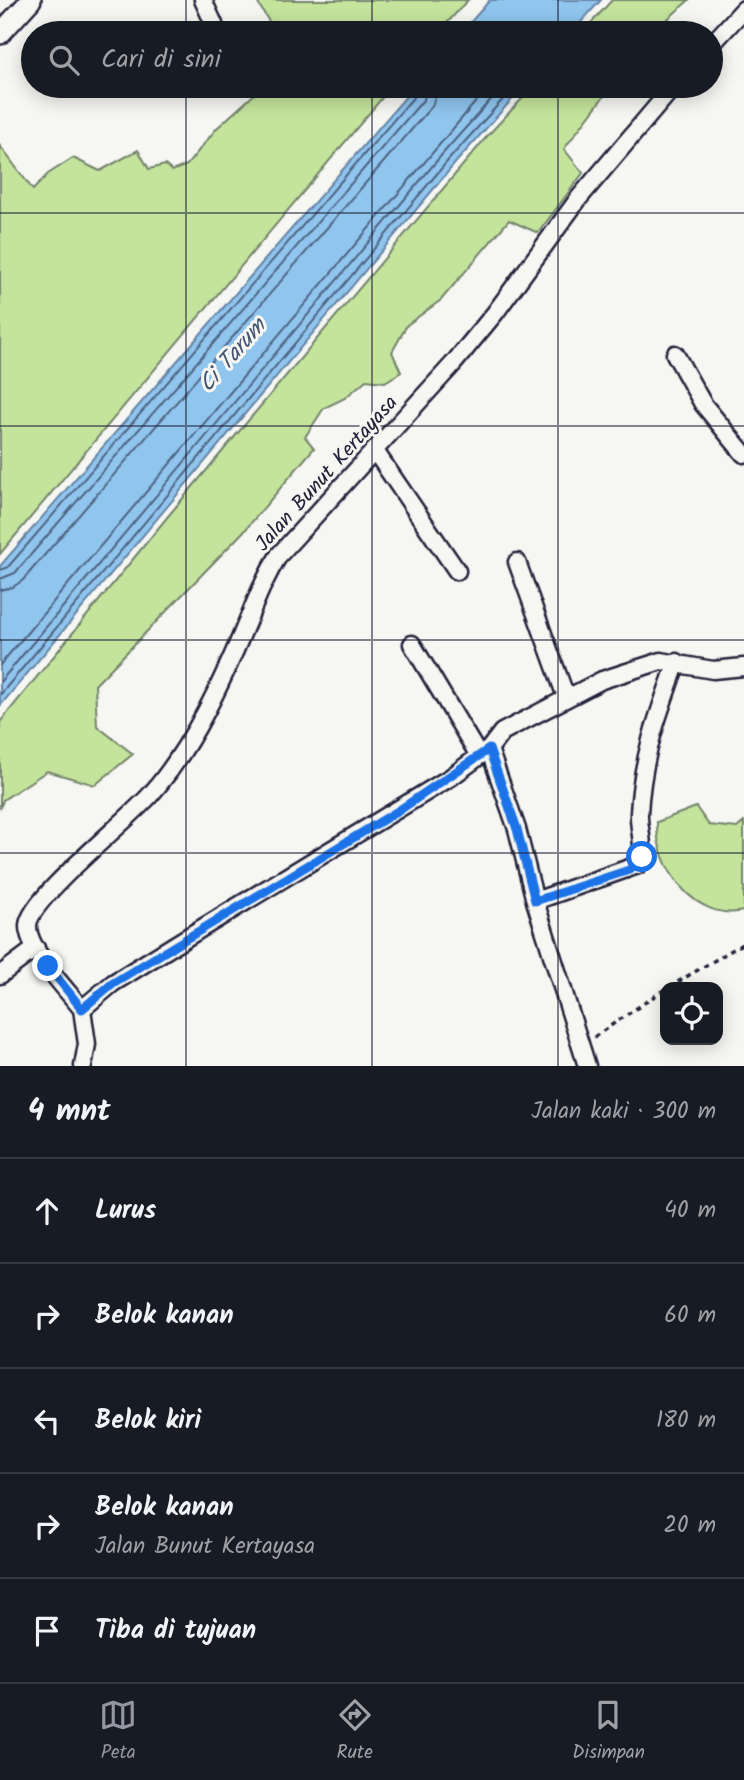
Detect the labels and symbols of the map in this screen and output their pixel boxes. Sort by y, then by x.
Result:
water label: Ci Tarum [190,310,277,401]
street label: Jalan Bunut Kertayasa [248,388,406,560]
route start [626,841,657,872]
route end [32,950,63,981]

